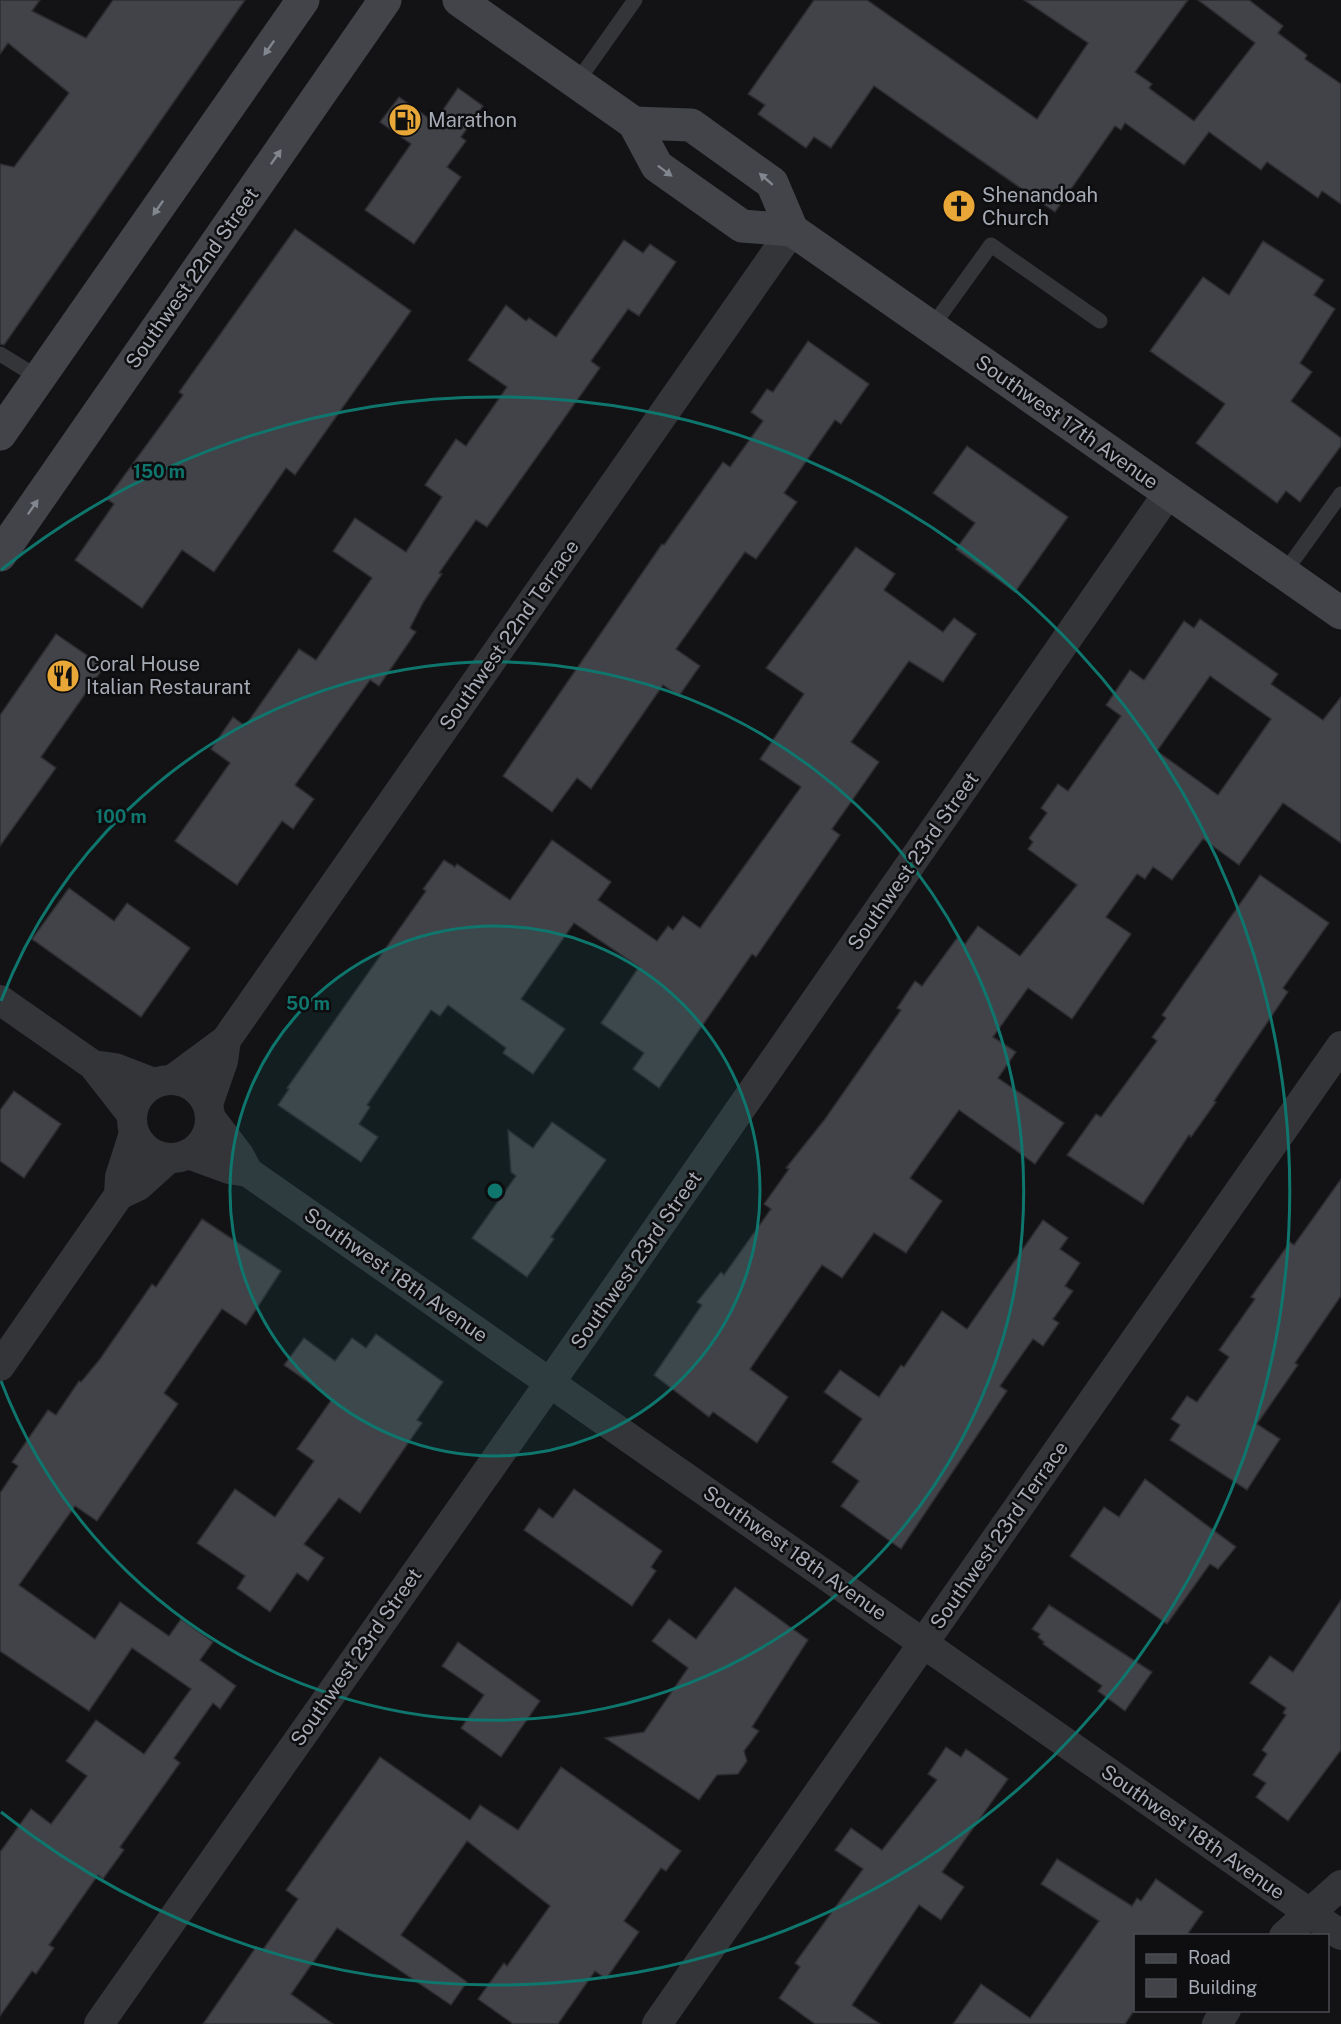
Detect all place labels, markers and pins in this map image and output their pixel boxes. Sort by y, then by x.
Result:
fuel station icon: Marathon [387,102,423,138]
place label: Marathon [428,108,517,132]
place label: Shenandoah Church [982,183,1098,230]
church icon: Shenandoah Church [941,188,977,224]
place label: Coral House Italian Restaurant [86,652,251,699]
restaurant icon: Coral House Italian Restaurant [45,658,81,694]
centre of rings [485,1181,505,1201]

